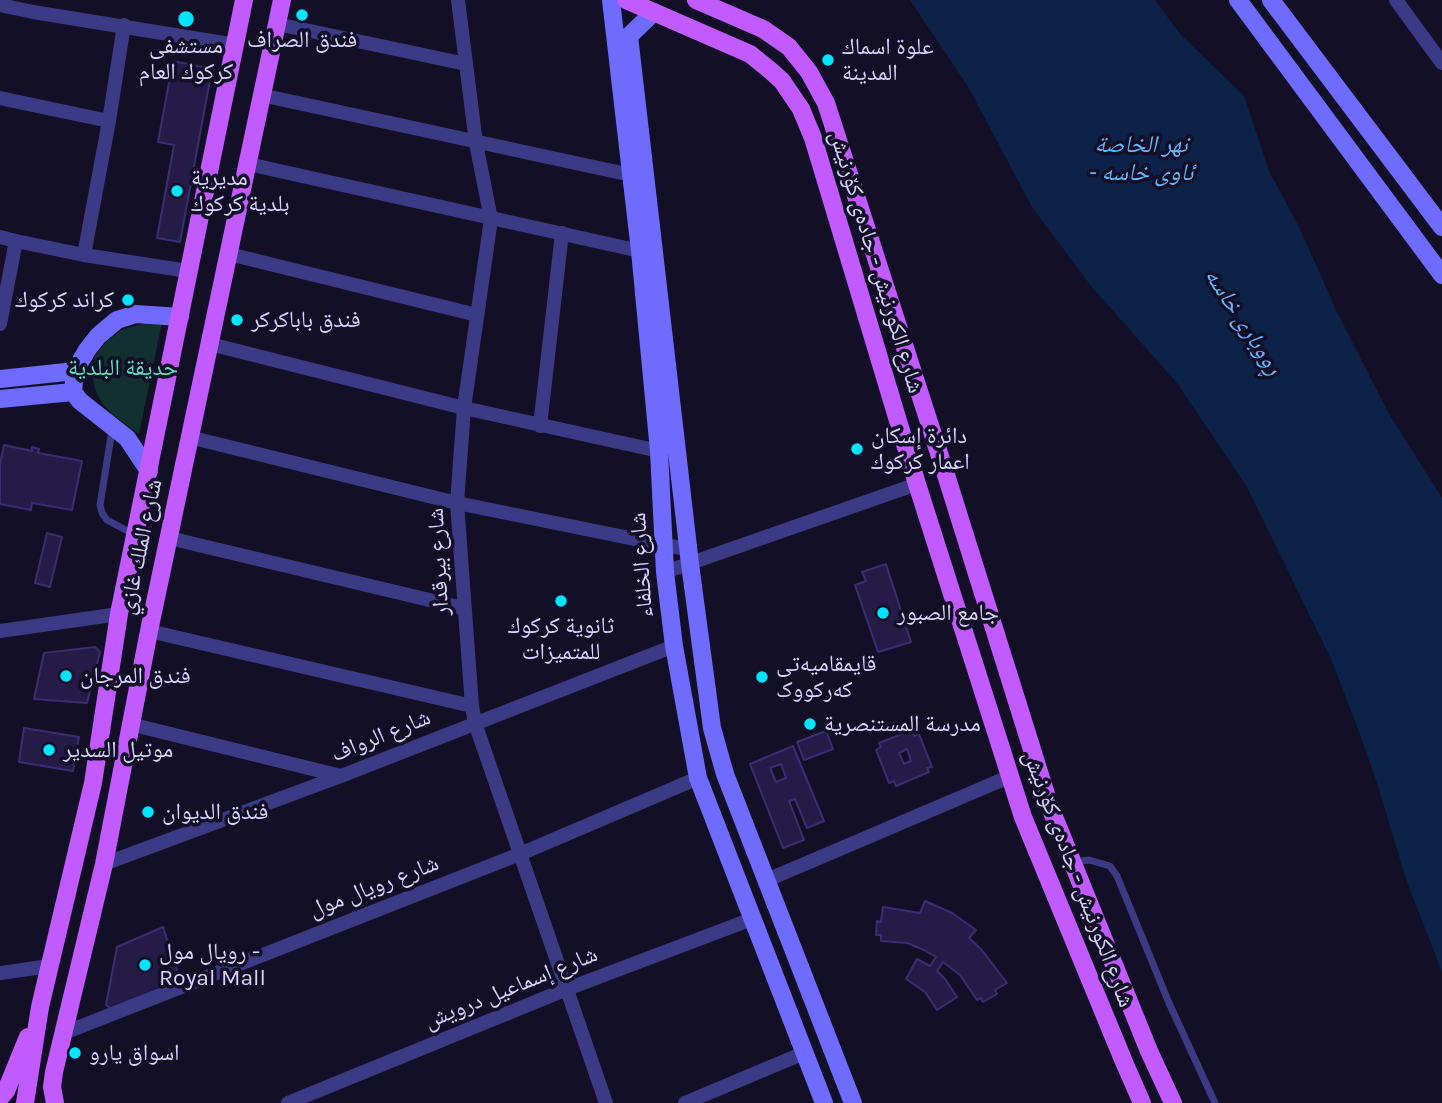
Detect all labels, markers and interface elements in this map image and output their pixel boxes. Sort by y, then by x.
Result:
marker: فندق الصراف [294,7,310,23]
marker: مستشفى كركوك العام [176,9,196,29]
place label: فندق الصراف [247,26,357,54]
place label: مستشفى كركوك العام [139,32,233,86]
place label: علوة اسماك المدينة [842,33,934,87]
marker: علوة اسماك المدينة [820,52,836,68]
street label: شارع الكورنيش - جادەی کۆرنیش [823,127,929,397]
water label: نهر الخاصة - ئاوی خاسە [1089,131,1193,187]
place label: مديرية بلدية كركوك [191,164,290,218]
marker: مديرية بلدية كركوك [169,183,185,199]
water label: ڕووباری خاسە [1198,263,1288,381]
place label: كراند كركوك [15,286,114,314]
marker: كراند كركوك [120,292,136,308]
place label: فندق باباكركر [251,306,361,334]
marker: فندق باباكركر [229,312,245,328]
park label: حديقة البلدية [68,354,178,382]
place label: دائرة إسكان اعمار كركوك [871,422,970,476]
marker: دائرة إسكان اعمار كركوك [849,441,865,457]
street label: شارع الملك غازي [113,477,169,617]
street label: شارع بيرقدار [422,507,456,617]
street label: شارع الخلفاء [625,512,659,618]
marker: ثانوية كركوك للمتميزات [553,593,569,609]
place label: جامع الصبور [897,599,999,627]
marker: جامع الصبور [875,605,891,621]
place label: ثانوية كركوك للمتميزات [508,612,614,666]
place label: قایمقامیەتی کەرکووک [776,650,876,704]
place label: فندق المرجان [80,662,191,690]
marker: فندق المرجان [58,668,74,684]
marker: قایمقامیەتی کەرکووک [754,669,770,685]
street label: شارع الرواف [327,704,435,768]
place label: مدرسة المستنصرية [824,710,981,738]
marker: مدرسة المستنصرية [802,716,818,732]
place label: موتيل السدير [63,736,173,764]
marker: موتيل السدير [41,742,57,758]
street label: شارع الكورنيش - جادەی کۆرنیش [1016,747,1140,1011]
place label: فندق الديوان [162,798,268,826]
marker: فندق الديوان [140,804,156,820]
street label: شارع رويال مول [305,850,443,924]
place label: رويال مول - Royal Mall [159,938,266,992]
street label: شارع إسماعيل درويش [420,941,602,1035]
marker: رويال مول - Royal Mall [137,957,153,973]
place label: اسواق يارو [89,1039,180,1067]
marker: اسواق يارو [67,1045,83,1061]

